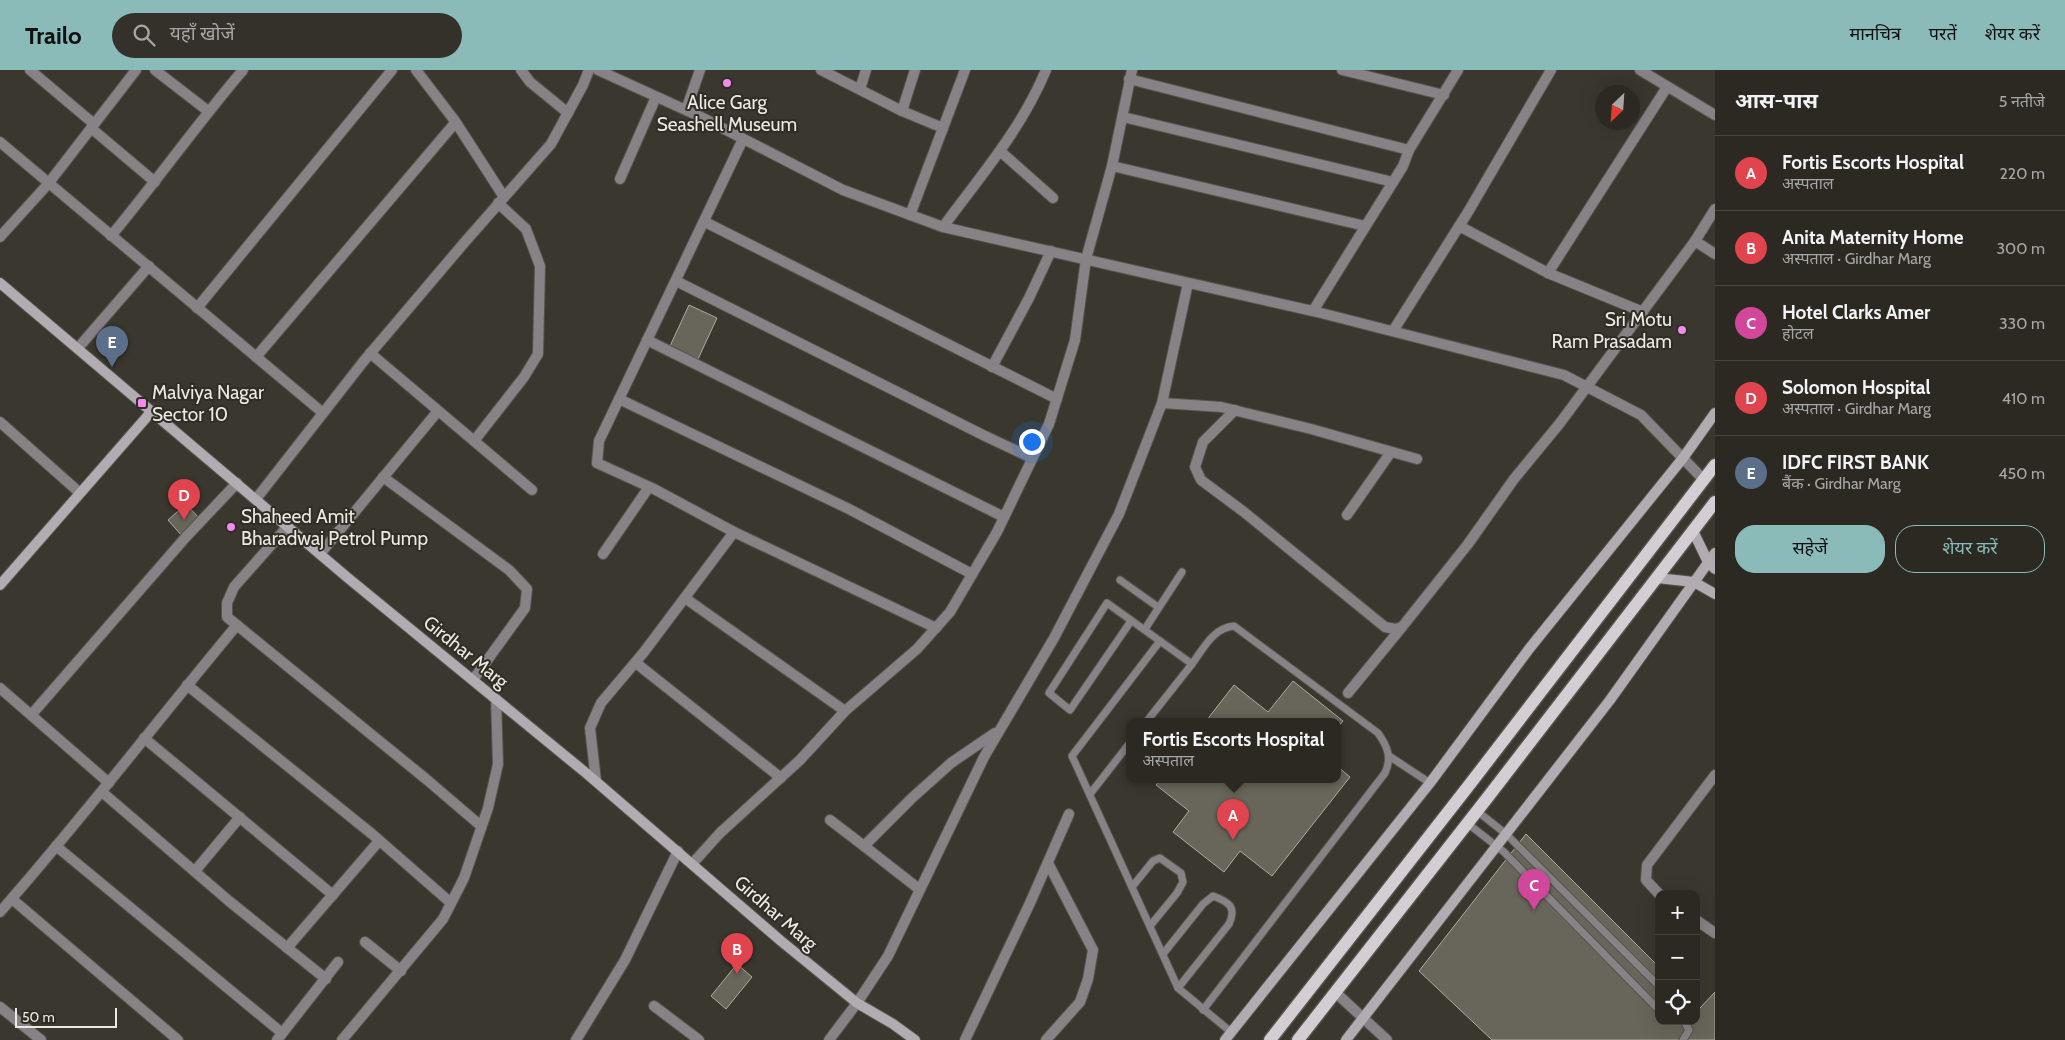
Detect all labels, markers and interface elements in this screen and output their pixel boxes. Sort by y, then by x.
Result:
search box [112,13,462,58]
text: Trailo [25,21,82,50]
icon: search [130,21,158,49]
text: यहाँ खोजें [170,22,235,45]
text: मानचित्र [1849,23,1901,45]
text: परतें [1929,23,1957,45]
text: शेयर करें [1985,23,2040,45]
marker: Alice Garg Seashell Museum [721,77,733,89]
north arrow [1595,85,1640,130]
text: आस-पास [1735,88,1818,113]
place label: Alice Garg Seashell Museum [657,91,797,136]
text: 5 नतीजे [1999,92,2045,111]
text: Fortis Escorts Hospital [1782,151,1964,174]
text: A [1746,164,1756,183]
text: 220 m [1999,164,2045,183]
text: अस्पताल [1782,174,1834,193]
text: Anita Maternity Home [1782,226,1964,249]
text: B [1746,239,1756,258]
text: 300 m [1996,239,2045,258]
text: अस्पताल · Girdhar Marg [1782,249,1931,268]
text: Hotel Clarks Amer [1782,301,1930,324]
place label: Sri Motu Ram Prasadam [1552,308,1672,353]
text: C [1746,314,1756,333]
text: 330 m [1999,314,2045,333]
marker: Sri Motu Ram Prasadam [1676,324,1688,336]
text: होटल [1782,324,1814,343]
pin: E [96,326,128,367]
text: Solomon Hospital [1782,376,1931,399]
place label: Malviya Nagar Sector 10 [152,381,264,426]
text: D [1745,389,1757,408]
text: 410 m [2002,389,2045,408]
marker: Malviya Nagar Sector 10 [136,397,148,409]
text: अस्पताल · Girdhar Marg [1782,399,1931,418]
your location [1019,429,1045,455]
text: IDFC FIRST BANK [1782,451,1929,474]
text: E [1746,464,1756,483]
text: 450 m [1998,464,2045,483]
text: बैंक · Girdhar Marg [1782,474,1901,493]
pin: D [168,479,200,520]
place label: Shaheed Amit Bharadwaj Petrol Pump [241,505,428,550]
marker: Shaheed Amit Bharadwaj Petrol Pump [225,521,237,533]
button: सहेजें [1735,525,1885,573]
button: शेयर करें [1895,525,2045,573]
street label: Girdhar Marg [419,611,513,694]
popup [1126,718,1341,783]
text: Fortis Escorts Hospital [1142,728,1325,751]
text: अस्पताल [1142,751,1194,770]
pin: A [1217,799,1249,840]
pin: C [1518,869,1550,910]
street label: Girdhar Marg [730,871,823,956]
map controls [1655,890,1700,1025]
button: + [1655,890,1700,935]
pin: B [721,933,753,974]
button: − [1655,935,1700,980]
button: locate [1655,980,1700,1025]
scale bar [15,1005,118,1028]
text: 50 m [22,1008,55,1026]

